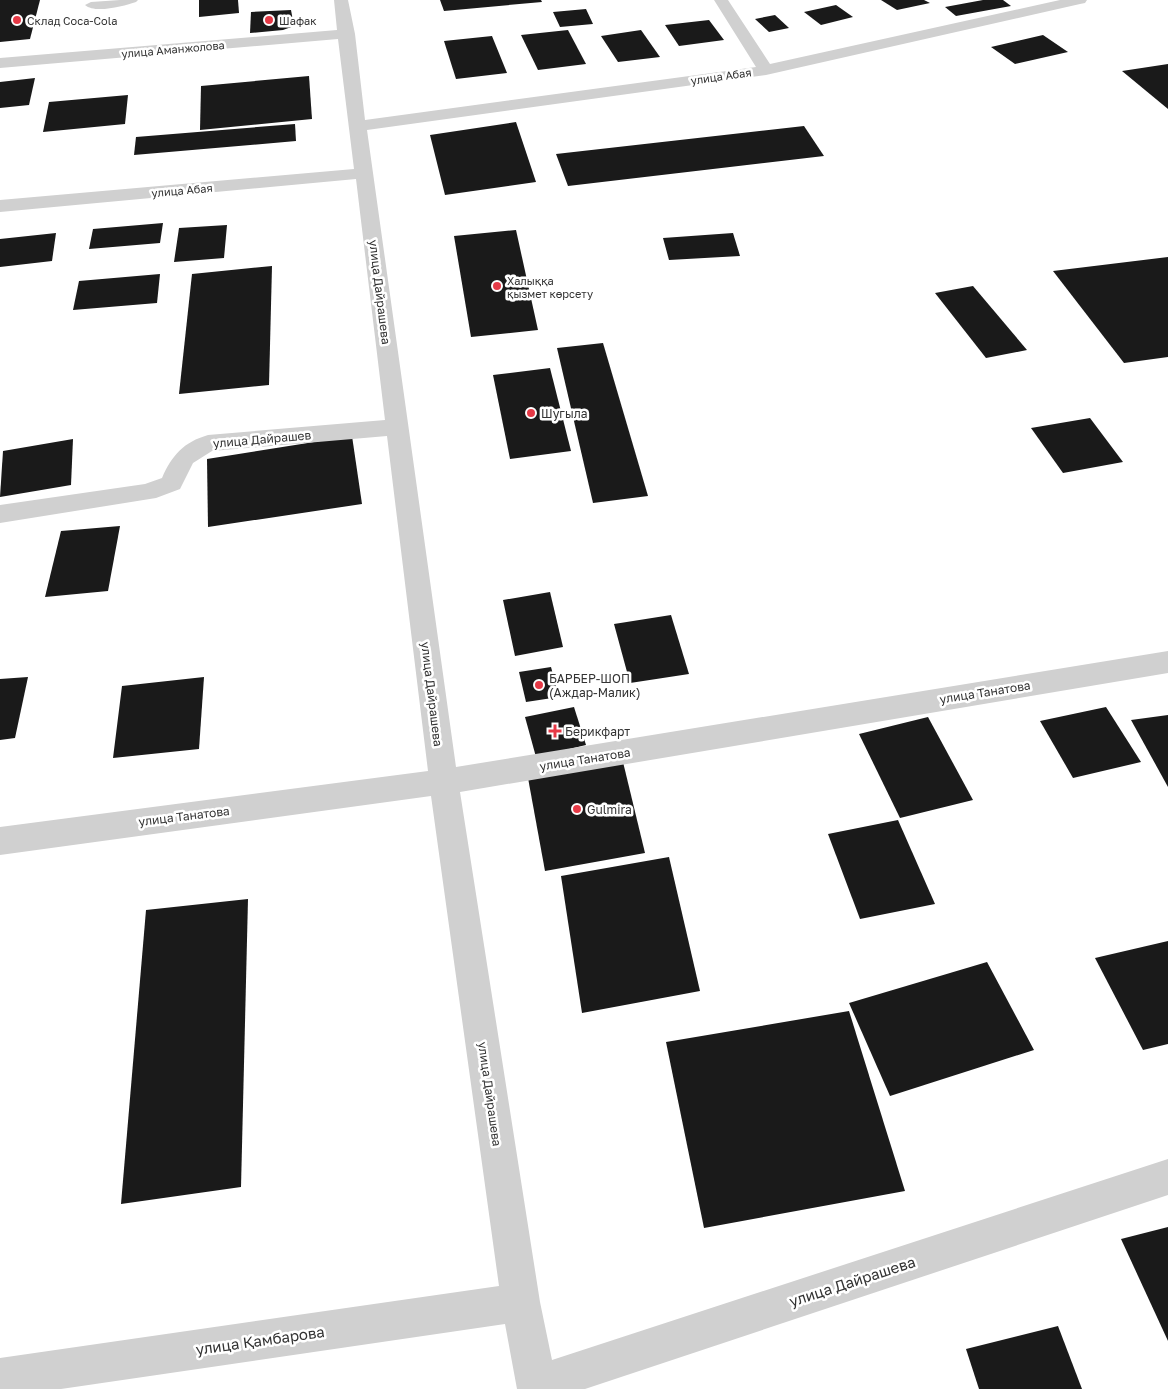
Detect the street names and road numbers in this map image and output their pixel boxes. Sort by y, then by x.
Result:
street label: улица Аманжолова [121,38,225,60]
street label: улица Абая [690,65,752,87]
street label: улица Абая [151,181,213,199]
street label: улица Дайрашева [366,239,394,345]
street label: улица Дайрашев [212,427,312,451]
street label: улица Дайрашева [418,641,446,747]
street label: улица Танатова [938,677,1032,707]
street label: улица Танатова [538,744,632,774]
street label: улица Танатова [138,803,230,829]
street label: улица Дайрашева [475,1041,505,1147]
street label: улица Дайрашева [787,1252,917,1310]
street label: улица Қамбарова [194,1322,326,1358]

